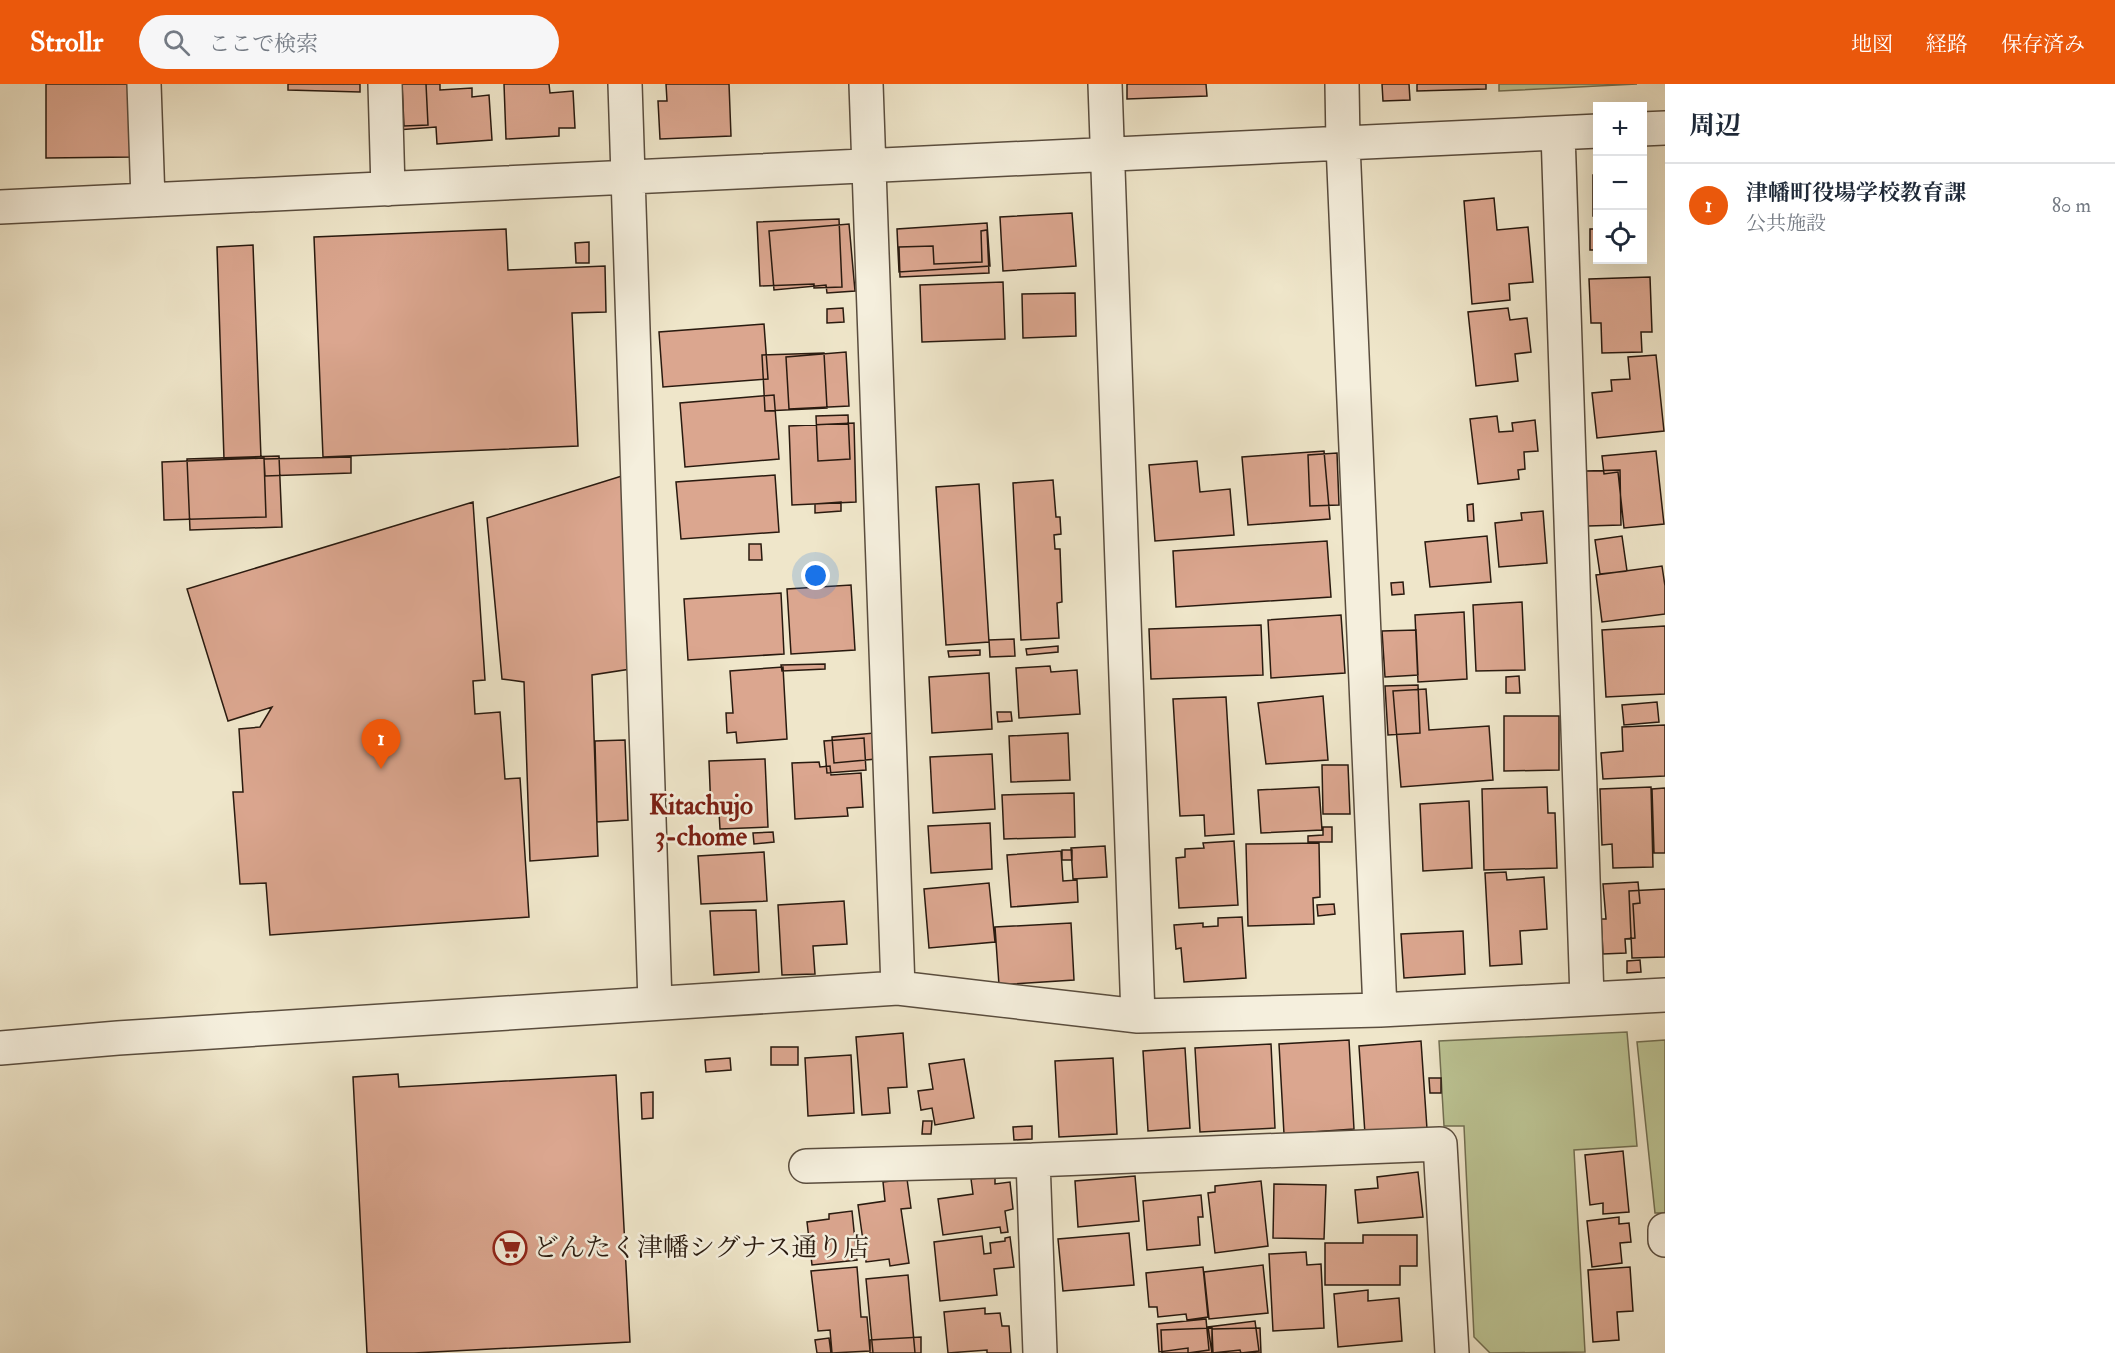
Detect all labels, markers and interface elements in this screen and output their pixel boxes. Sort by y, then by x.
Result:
search box [139,15,559,69]
text: Strollr [30,25,103,60]
icon: search [160,26,193,59]
text: ここで検索 [208,30,318,58]
text: 地図 [1851,31,1893,58]
text: 経路 [1926,31,1968,58]
text: 保存済み [2001,31,2085,58]
map controls [1593,102,1647,264]
button: + [1593,102,1647,156]
text: 周辺 [1689,110,1741,142]
button: − [1593,156,1647,210]
text: 津幡町役場学校教育課 [1746,179,1966,207]
text: 1 [1705,193,1712,218]
text: 80 m [2052,193,2091,218]
button: locate [1593,210,1647,264]
text: 公共施設 [1746,211,1826,236]
your location [801,561,830,590]
pin: 1 [362,720,400,769]
district label: Kitachujo 3-chome [649,789,753,853]
supermarket icon: どんたく津幡シグナス通り店 [492,1230,528,1266]
place label: どんたく津幡シグナス通り店 [533,1232,869,1264]

